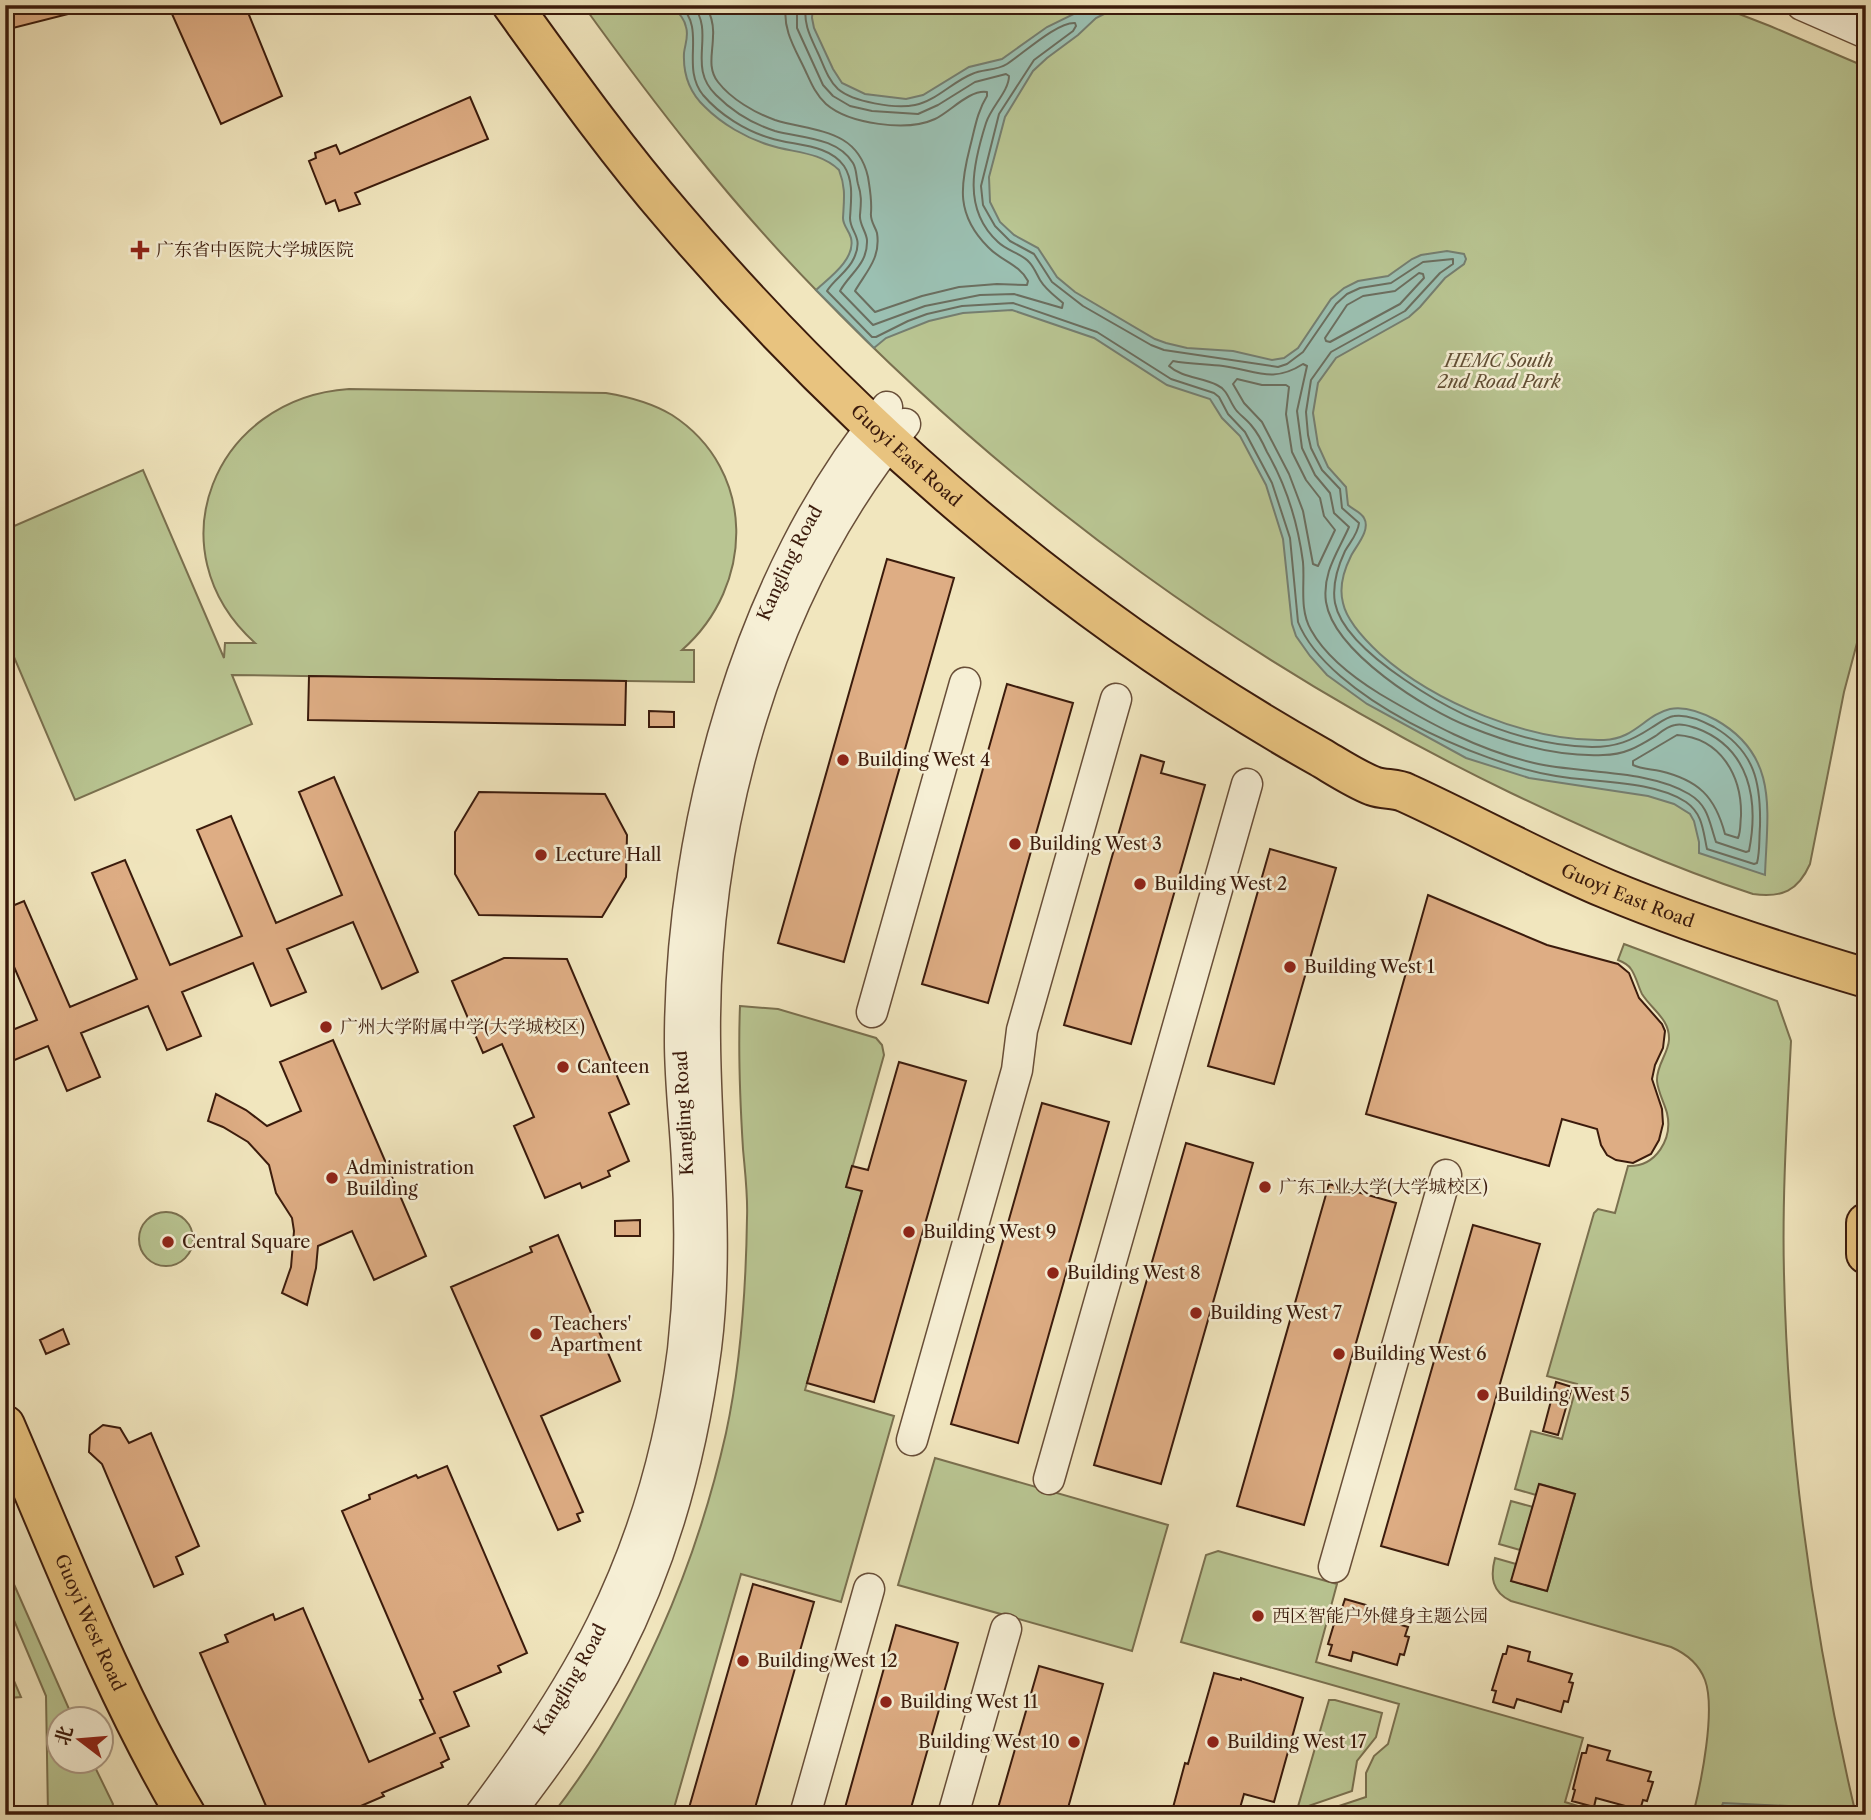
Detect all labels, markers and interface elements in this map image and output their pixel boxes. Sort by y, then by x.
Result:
place label: 广东省中医院大学城医院 [156,239,354,261]
marker: 广东省中医院大学城医院 [130,240,150,260]
park label: HEMC South 2nd Road Park [1437,350,1561,393]
street label: Guoyi East Road [846,400,966,511]
street label: Kangling Road [753,502,827,624]
place label: Building West 4 [857,749,990,771]
marker: Building West 4 [835,752,851,768]
place label: Building West 3 [1029,833,1162,855]
marker: Building West 3 [1007,836,1023,852]
place label: Lecture Hall [555,844,661,866]
marker: Lecture Hall [533,847,549,863]
street label: Guoyi East Road [1557,859,1697,933]
place label: Building West 2 [1154,873,1287,895]
marker: Building West 2 [1132,876,1148,892]
place label: Building West 1 [1304,956,1435,978]
marker: Building West 1 [1282,959,1298,975]
place label: 广州大学附属中学(大学城校区) [340,1016,585,1038]
marker: 广州大学附属中学(大学城校区) [318,1019,334,1035]
street label: Kangling Road [670,1050,698,1176]
place label: Canteen [577,1056,649,1078]
marker: Canteen [555,1059,571,1075]
place label: Administration Building [345,1157,474,1200]
marker: Administration Building [324,1170,340,1186]
place label: 广东工业大学(大学城校区) [1279,1176,1488,1198]
marker: 广东工业大学(大学城校区) [1257,1179,1273,1195]
place label: Building West 9 [923,1221,1057,1243]
marker: Building West 9 [901,1224,917,1240]
place label: Central Square [182,1231,310,1253]
marker: Central Square [160,1234,176,1250]
place label: Building West 8 [1067,1262,1201,1284]
marker: Building West 8 [1045,1265,1061,1281]
place label: Building West 7 [1210,1302,1342,1324]
marker: Building West 7 [1188,1305,1204,1321]
place label: Teachers' Apartment [549,1313,643,1356]
marker: Teachers' Apartment [528,1326,544,1342]
place label: Building West 6 [1353,1343,1487,1365]
marker: Building West 6 [1331,1346,1347,1362]
place label: Building West 5 [1497,1384,1630,1406]
marker: Building West 5 [1475,1387,1491,1403]
street label: Guoyi West Road [50,1551,130,1695]
place label: 西区智能户外健身主题公园 [1272,1605,1488,1627]
marker: 西区智能户外健身主题公园 [1250,1608,1266,1624]
street label: Kangling Road [529,1620,611,1739]
place label: Building West 12 [757,1650,898,1672]
marker: Building West 12 [735,1653,751,1669]
place label: Building West 11 [900,1691,1039,1713]
marker: Building West 11 [878,1694,894,1710]
north arrow [46,1704,116,1774]
text: 北 [50,1723,78,1748]
place label: Building West 10 [918,1731,1060,1753]
place label: Building West 17 [1227,1731,1367,1753]
marker: Building West 10 [1066,1734,1082,1750]
marker: Building West 17 [1205,1734,1221,1750]

